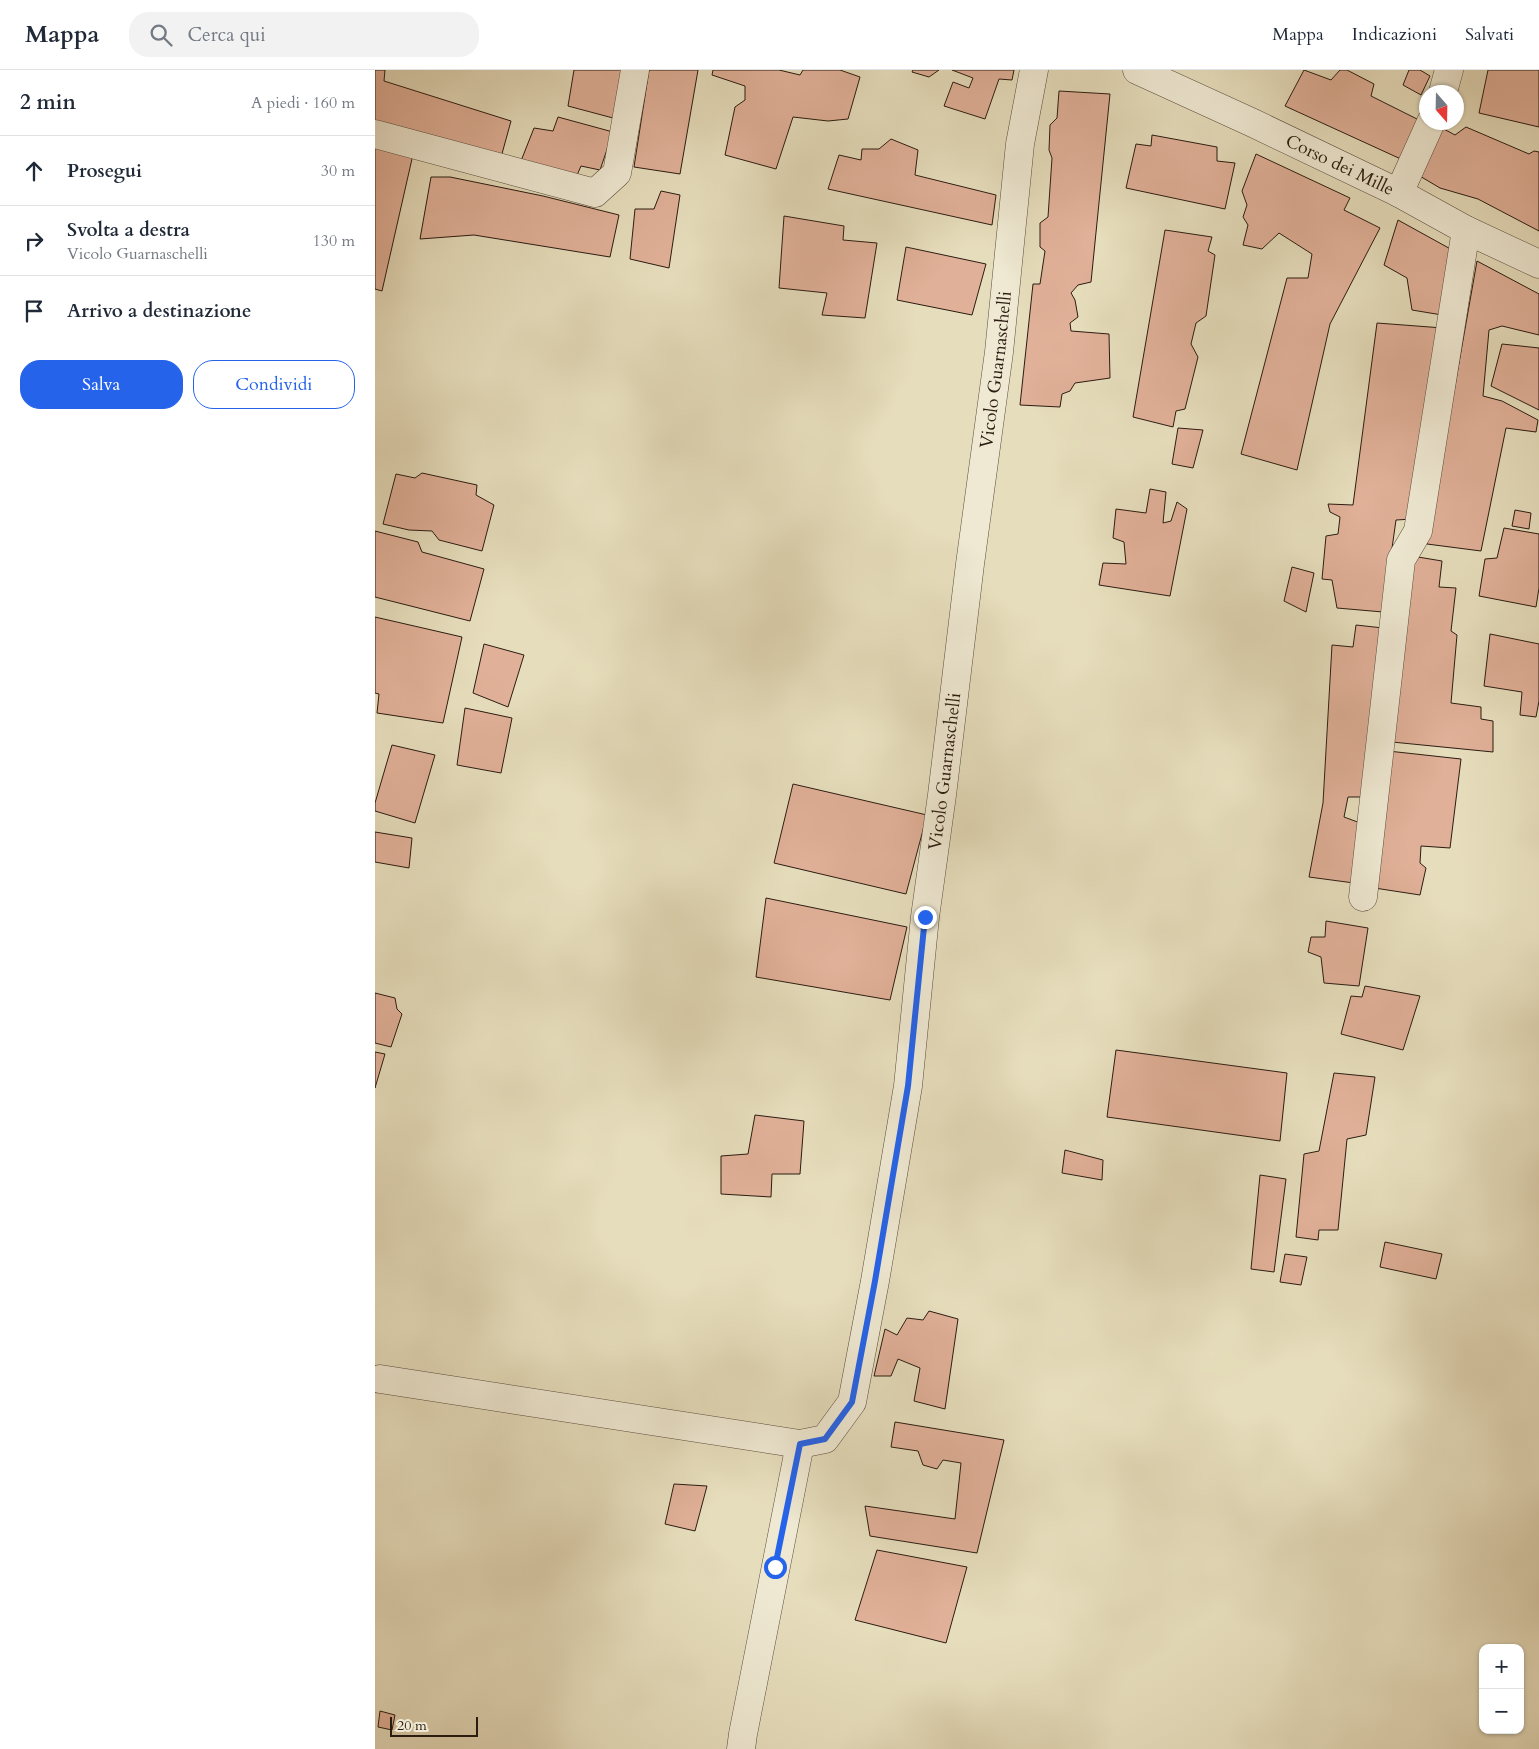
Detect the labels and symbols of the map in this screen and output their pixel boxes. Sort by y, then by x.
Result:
north arrow [1419,85,1464,130]
street label: Corso dei Mille [1281,128,1398,202]
street label: Vicolo Guarnaschelli [974,290,1018,450]
street label: Vicolo Guarnaschelli [922,691,967,852]
route end [914,906,937,929]
route start [764,1556,787,1579]
scale bar [390,1714,477,1737]

